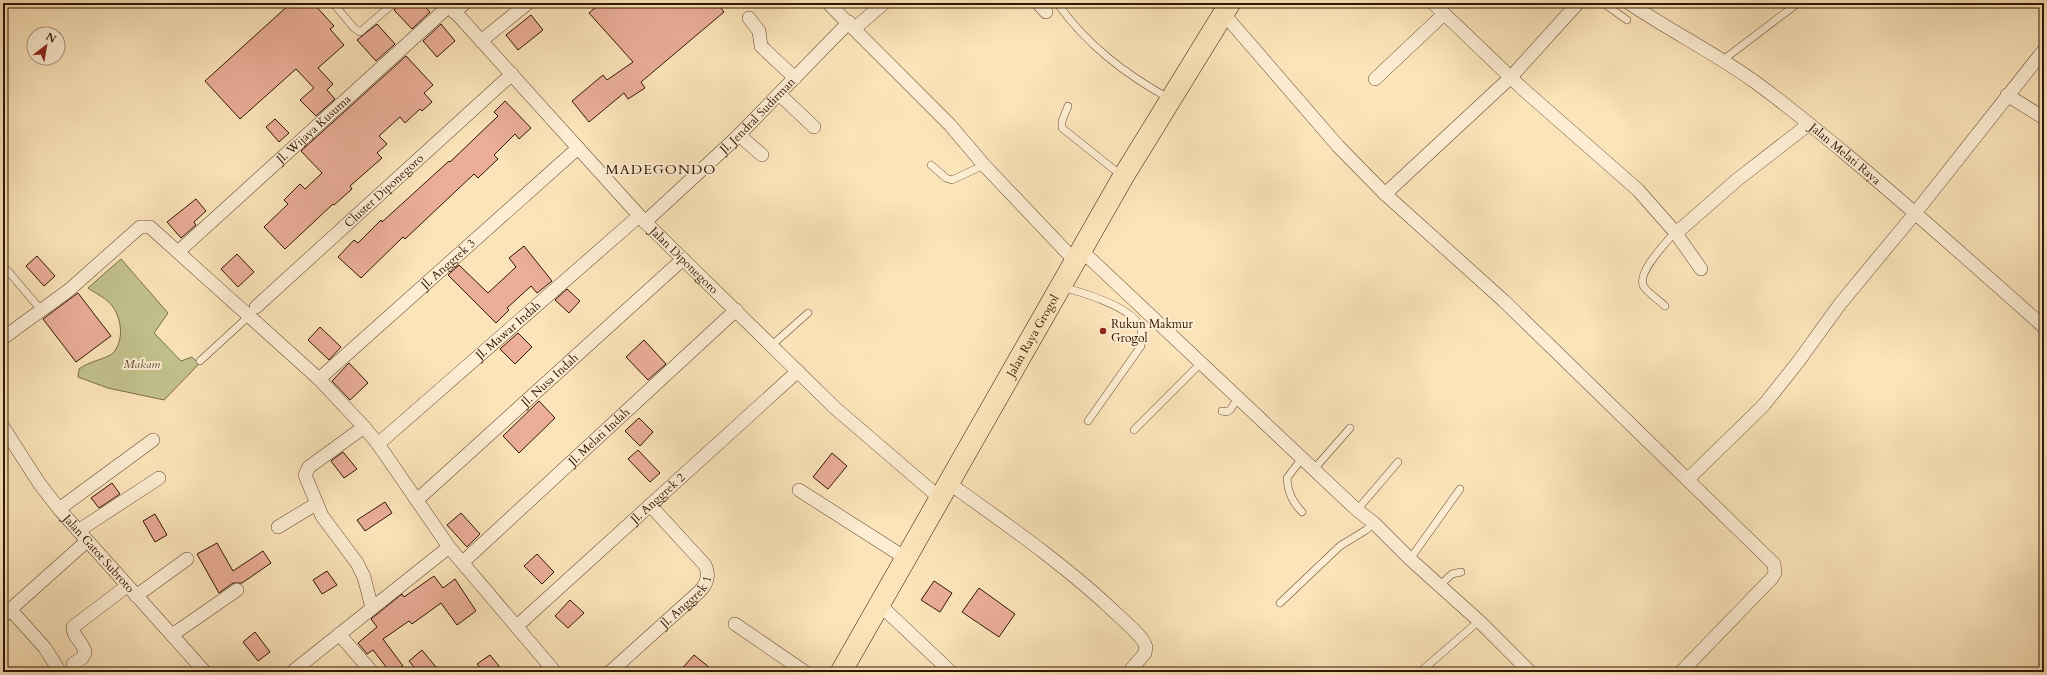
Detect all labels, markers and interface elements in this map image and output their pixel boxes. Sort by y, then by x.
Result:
north arrow [26,26,66,66]
text: N [43,29,59,47]
street label: Jl. Jendral Sudirman [715,74,799,158]
street label: Jl. Wijaya Kusuma [272,91,355,168]
street label: Jalan Melati Raya [1805,118,1885,189]
street label: Cluster Diponegoro [341,150,427,231]
district label: MADEGONDO [606,160,716,179]
street label: Jalan Diponegoro [645,222,722,298]
street label: Jl. Anggrek 3 [416,235,479,294]
street label: Jalan Raya Grogol [1002,292,1062,382]
street label: Jl. Mawar Indah [471,297,545,364]
place label: Rukun Makmur Grogol [1111,316,1194,346]
marker: Rukun Makmur Grogol [1098,326,1108,336]
street label: Jl. Nusa Indah [516,350,582,411]
park label: Makam [124,356,160,372]
street label: Jl. Melati Indah [563,404,633,470]
street label: Jl. Anggrek 2 [626,470,688,528]
street label: Jalan Gatot Subroto [58,509,138,596]
street label: Jl. Anggrek 1 [655,574,715,632]

